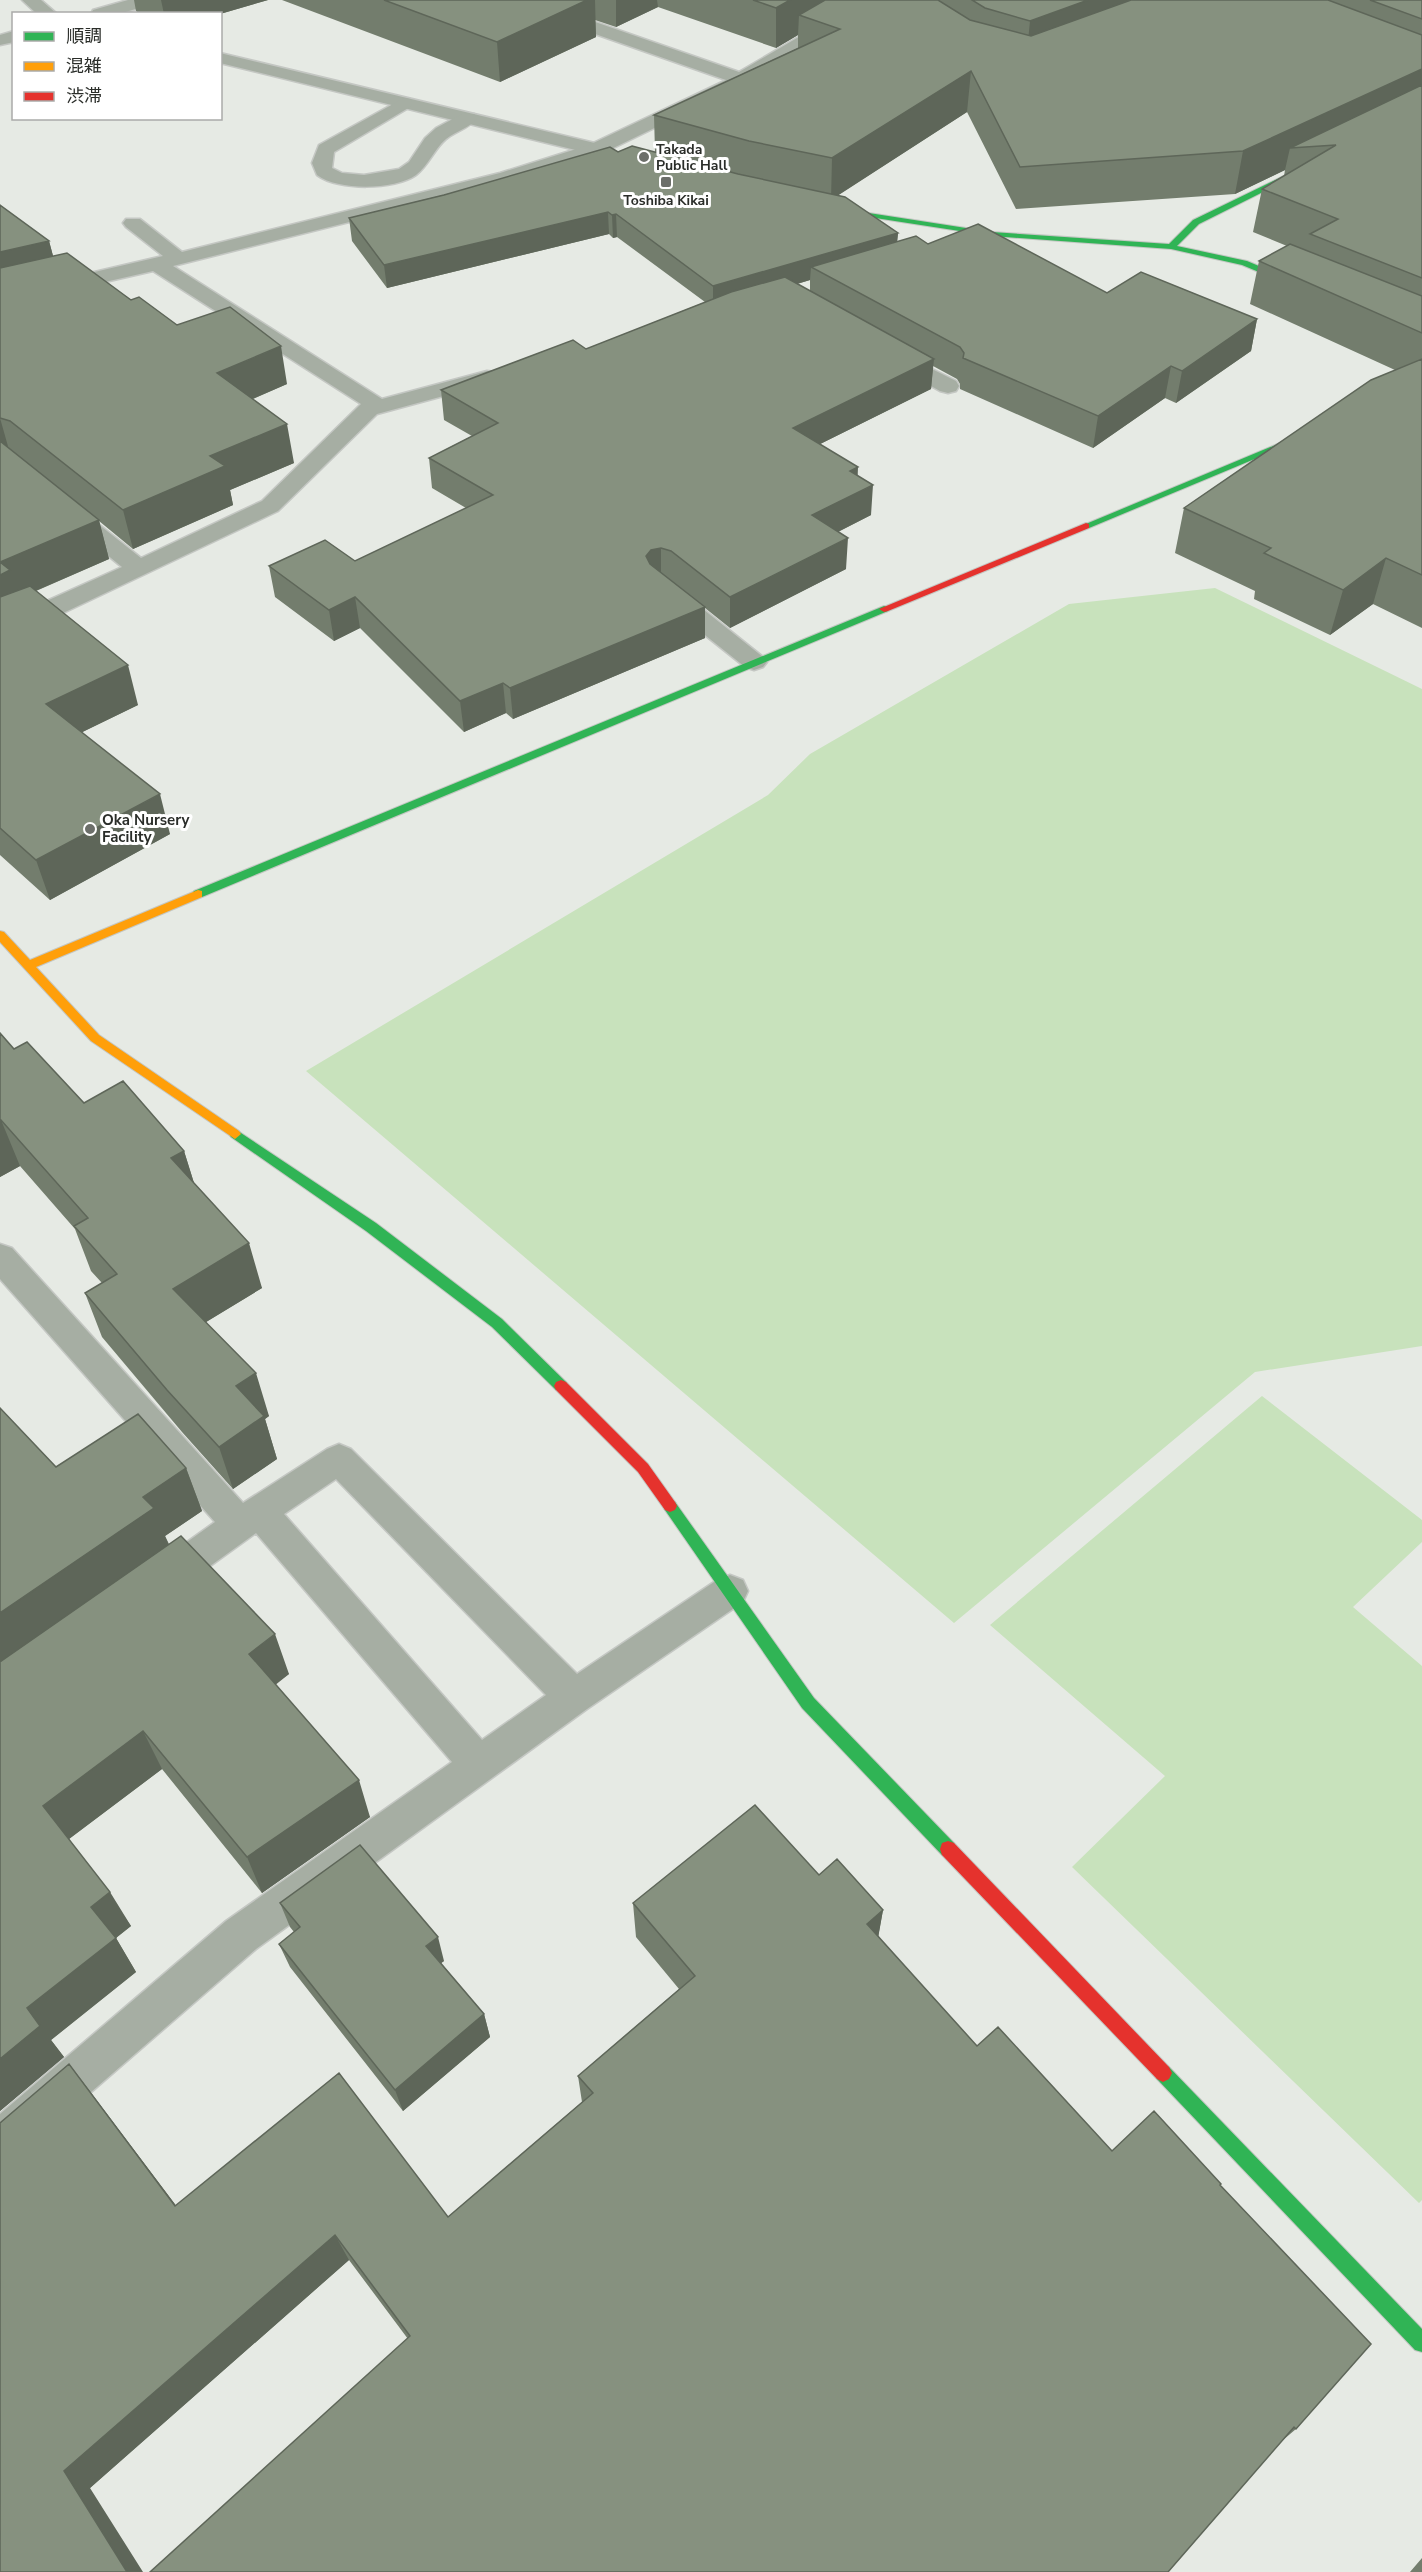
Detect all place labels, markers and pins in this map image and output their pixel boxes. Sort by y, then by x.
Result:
place label: Takada Public Hall [656,140,728,175]
marker: Takada Public Hall [637,150,651,164]
marker: Toshiba Kikai [659,175,673,189]
place label: Toshiba Kikai [623,191,709,210]
place label: Oka Nursery Facility [102,810,189,847]
marker: Oka Nursery Facility [83,822,97,836]

